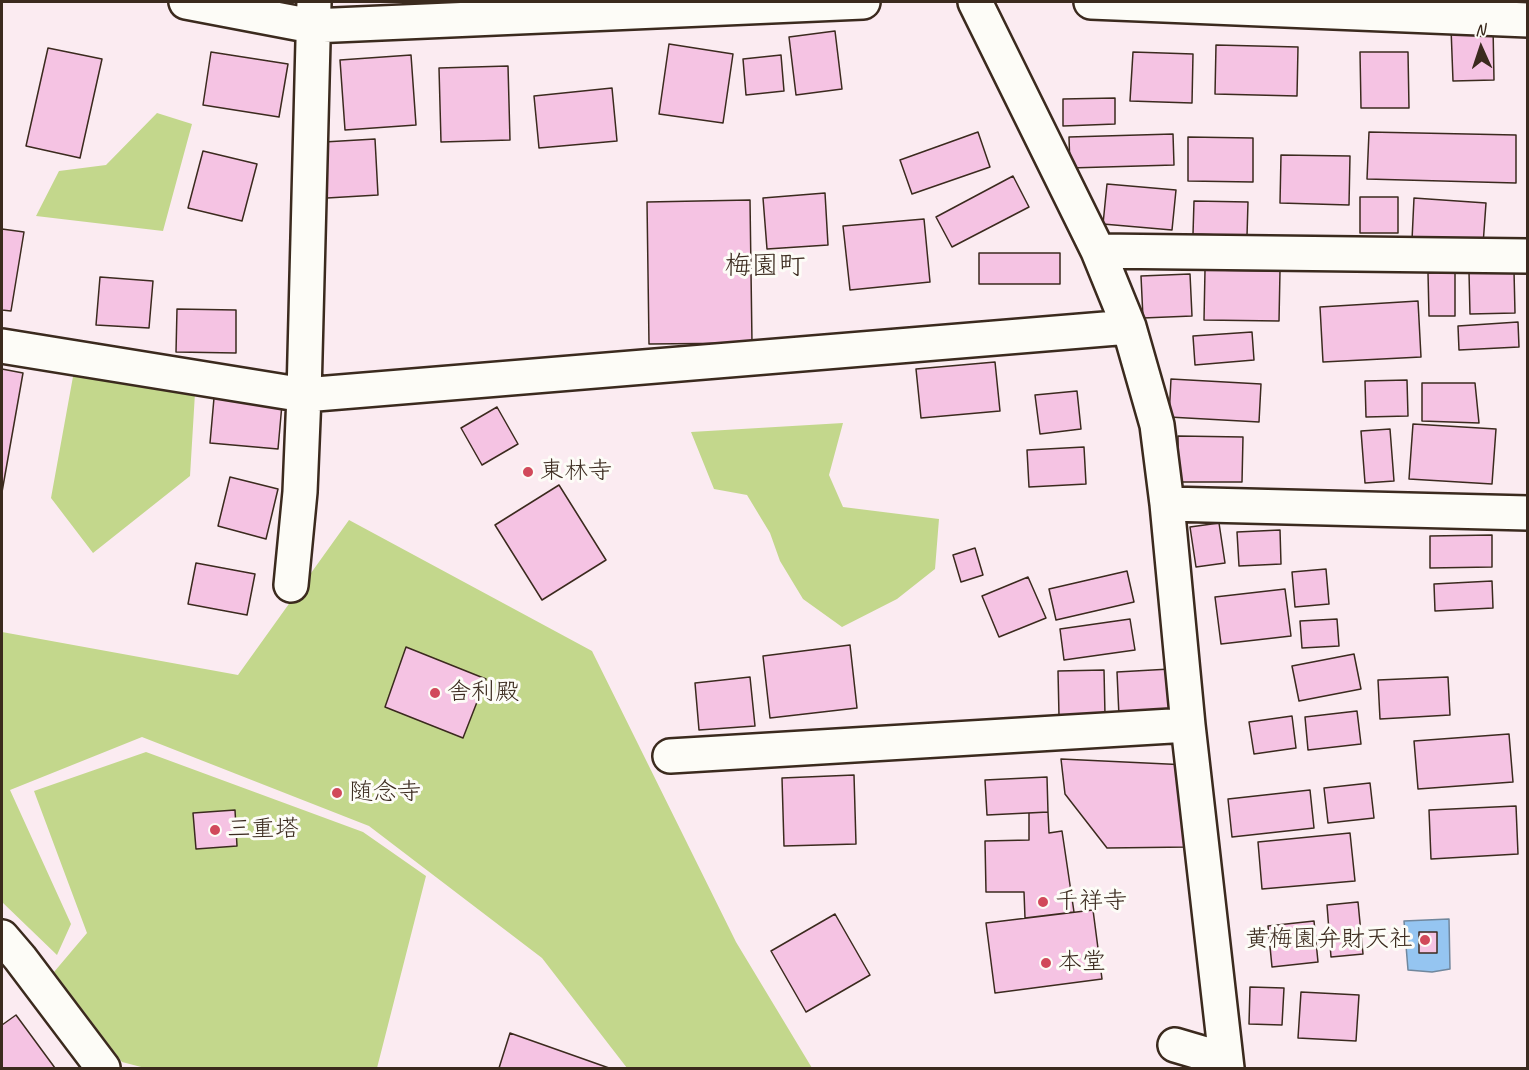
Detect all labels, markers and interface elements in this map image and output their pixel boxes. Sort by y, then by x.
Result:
north arrow [1451,18,1511,78]
text: N [1475,20,1486,40]
district label: 梅園町 [725,251,805,283]
place label: 東林寺 [540,458,612,486]
marker: 東林寺 [521,465,535,479]
place label: 舎利殿 [447,679,519,707]
marker: 舎利殿 [428,686,442,700]
place label: 随念寺 [349,779,421,807]
marker: 随念寺 [330,786,344,800]
place label: 三重塔 [227,816,299,844]
marker: 三重塔 [208,823,222,837]
place label: 千祥寺 [1055,888,1127,916]
marker: 千祥寺 [1036,895,1050,909]
place label: 黄梅園弁財天社 [1245,926,1413,954]
marker: 黄梅園弁財天社 [1418,933,1432,947]
place label: 本堂 [1058,949,1106,977]
marker: 本堂 [1039,956,1053,970]

